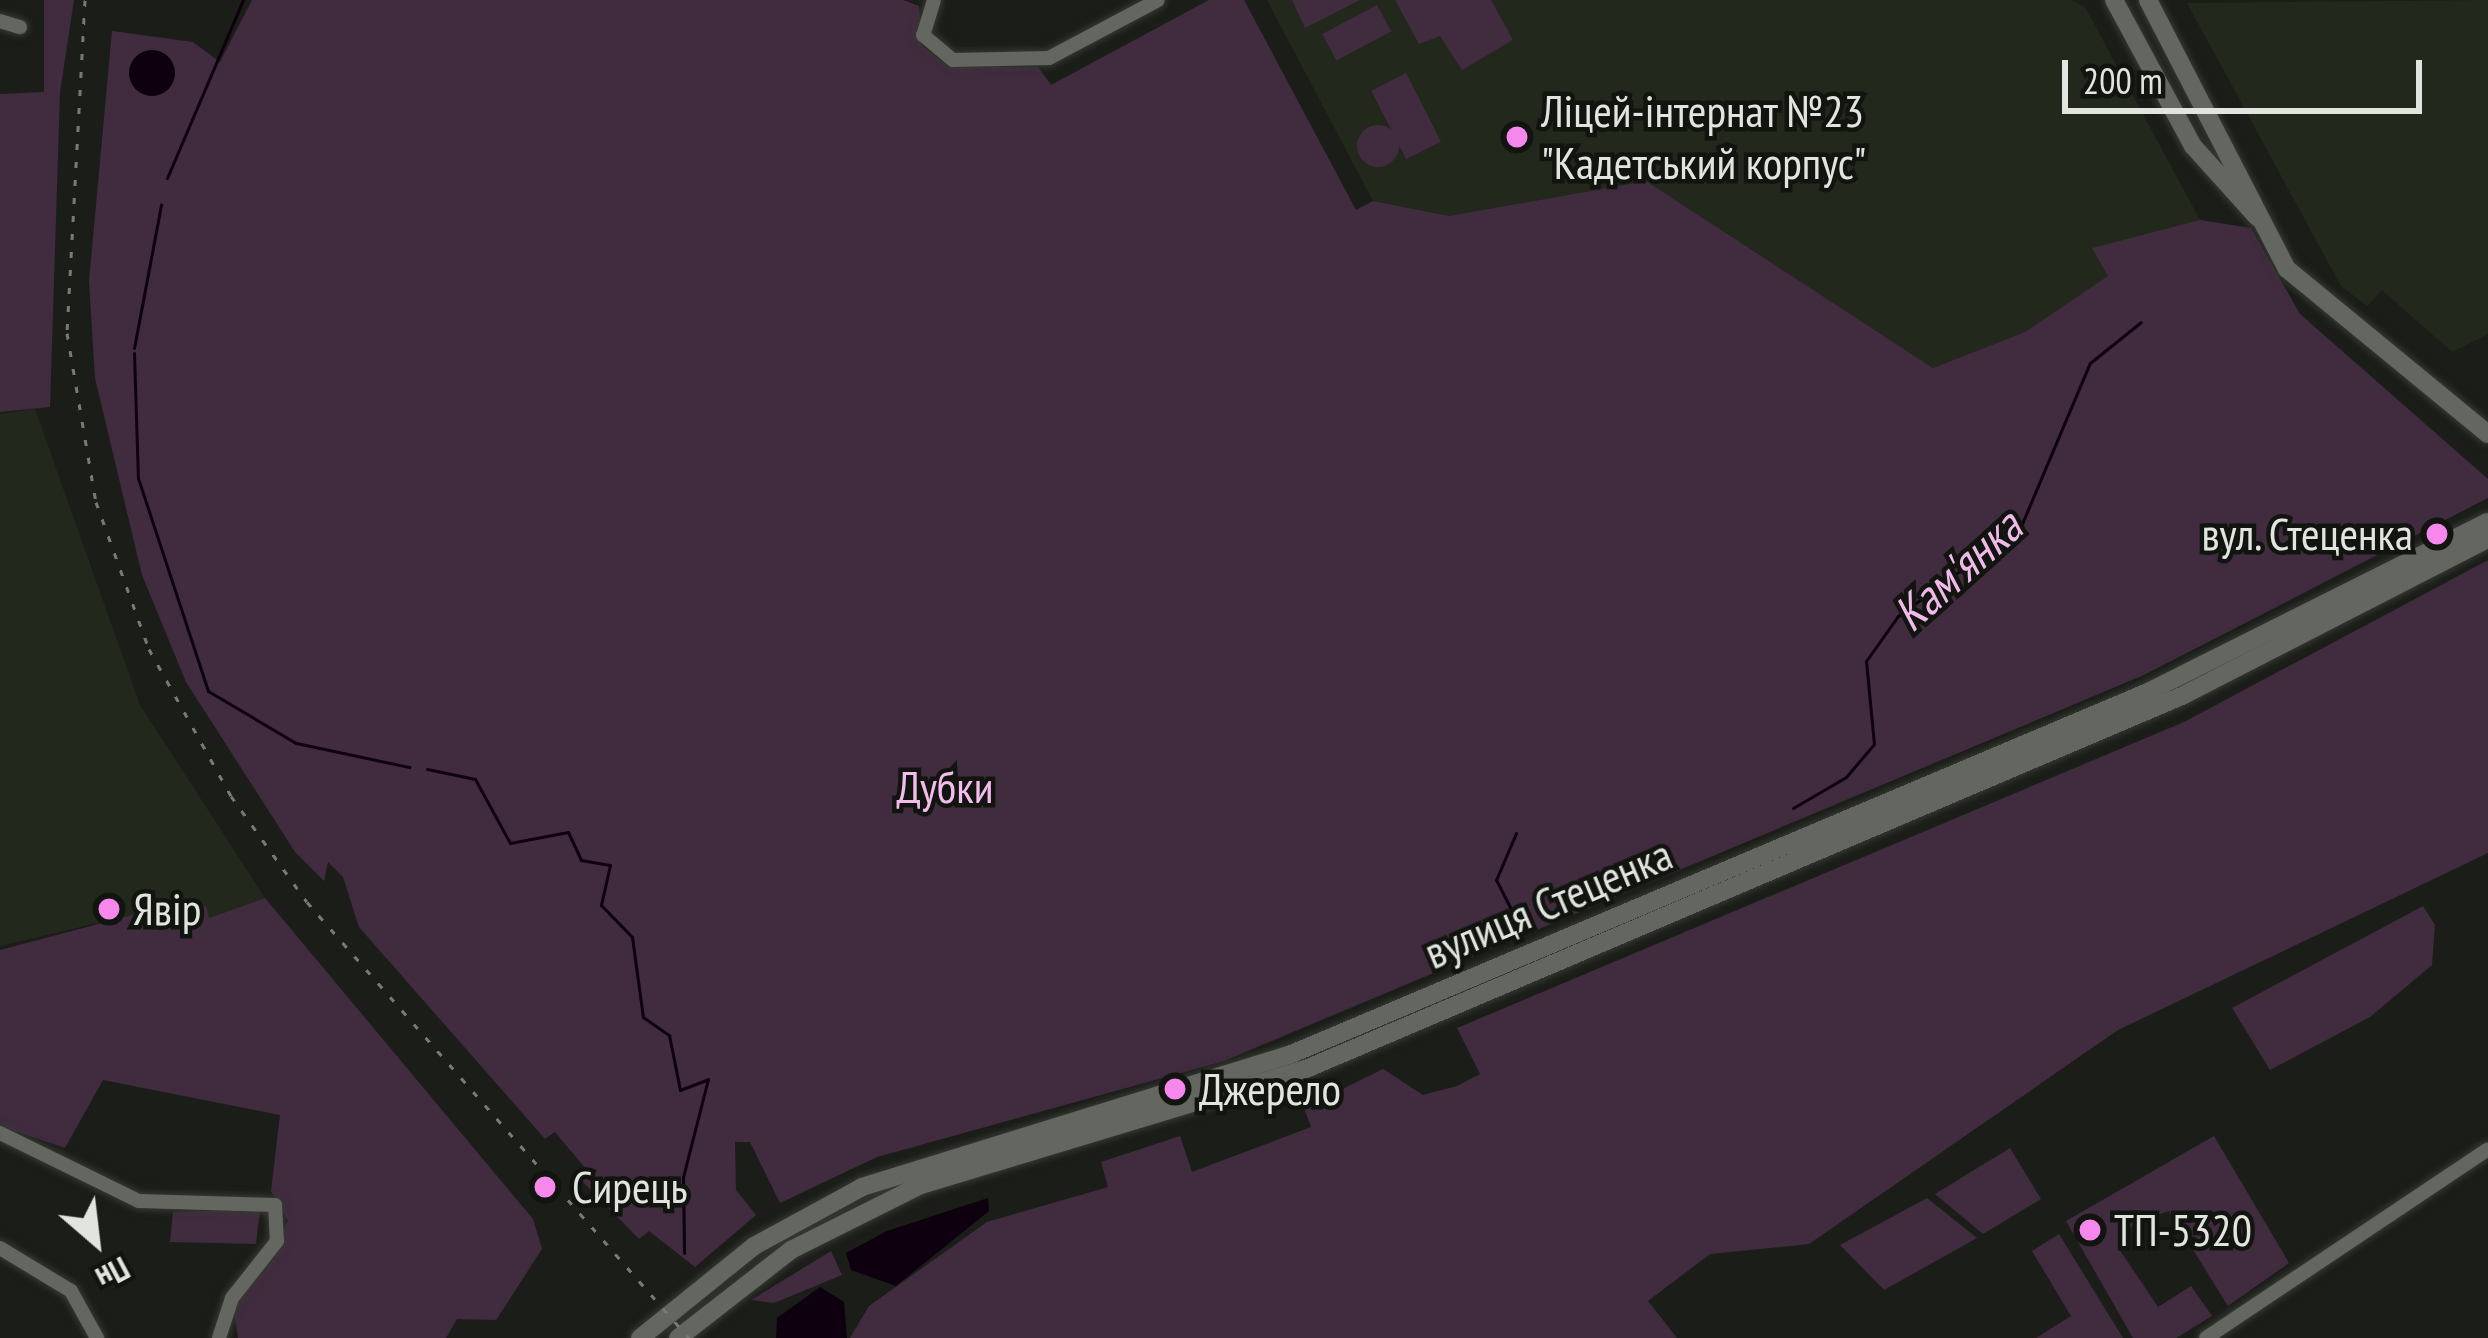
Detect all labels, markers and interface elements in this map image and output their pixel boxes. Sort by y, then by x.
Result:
scale bar [2068,36,2428,110]
text: 200 m [2083,57,2163,104]
place label: Ліцей-інтернат №23 "Кадетський корпус" [1541,84,1866,190]
marker: Ліцей-інтернат №23 "Кадетський корпус" [1504,124,1530,150]
water label: Кам'янка [1881,498,2033,642]
place label: вул. Стеценка [2198,507,2413,561]
marker: вул. Стеценка [2424,521,2450,547]
park label: Дубки [897,760,993,814]
street label: вулиця Стеценка [1416,827,1680,979]
place label: Явір [133,882,201,936]
marker: Явір [96,896,122,922]
place label: Джерело [1199,1062,1341,1116]
marker: Джерело [1162,1076,1188,1102]
place label: Сирець [572,1160,687,1214]
marker: Сирець [529,1171,561,1203]
north arrow [36,1182,156,1302]
place label: ТП-5320 [2114,1203,2252,1257]
marker: ТП-5320 [2077,1217,2103,1243]
text: Пн [89,1248,137,1301]

